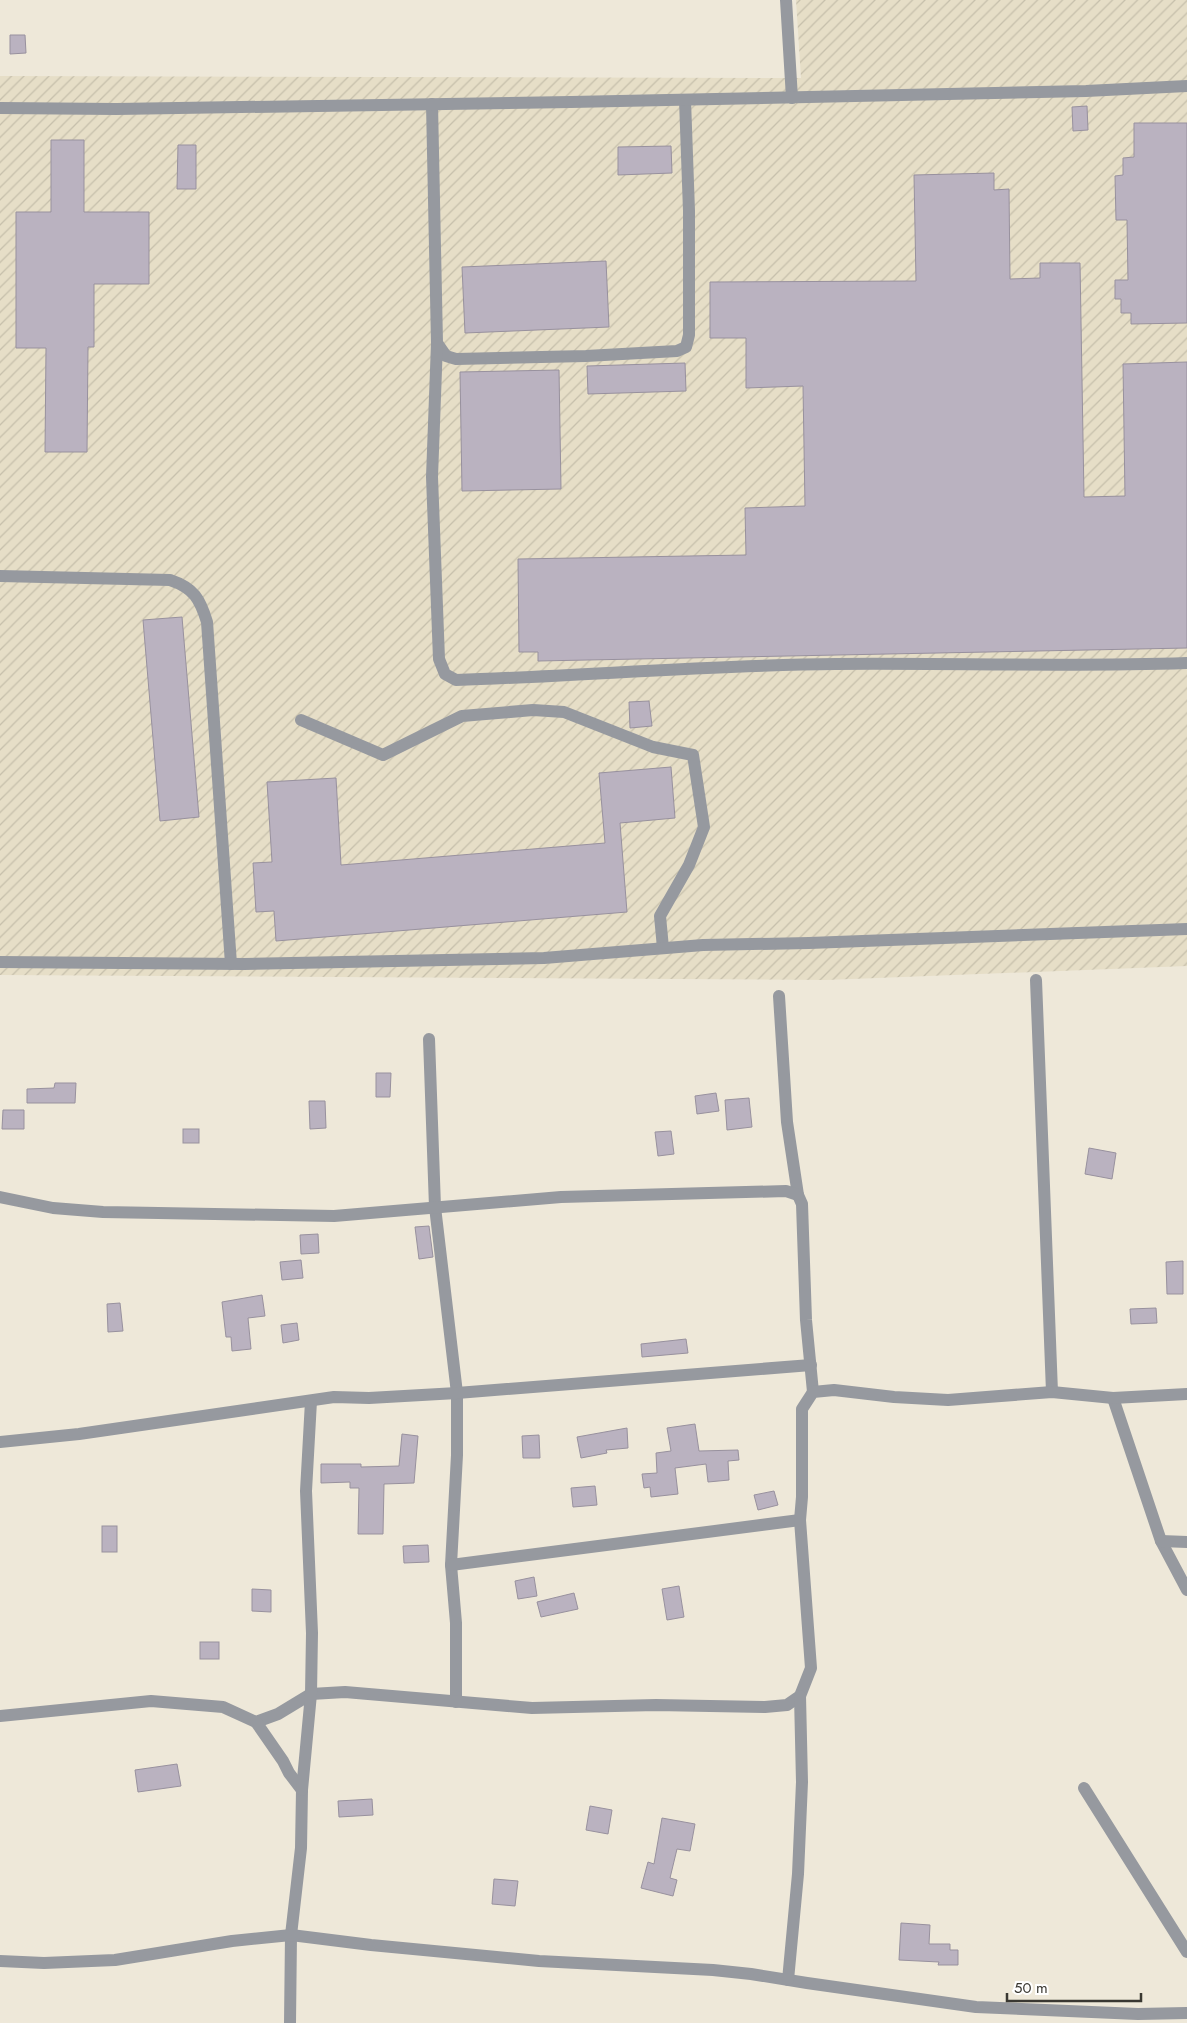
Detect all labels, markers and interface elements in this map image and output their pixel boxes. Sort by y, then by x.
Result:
scale bar [1007,1970,1141,2002]
text: 50 m [1014,1977,1048,1999]

